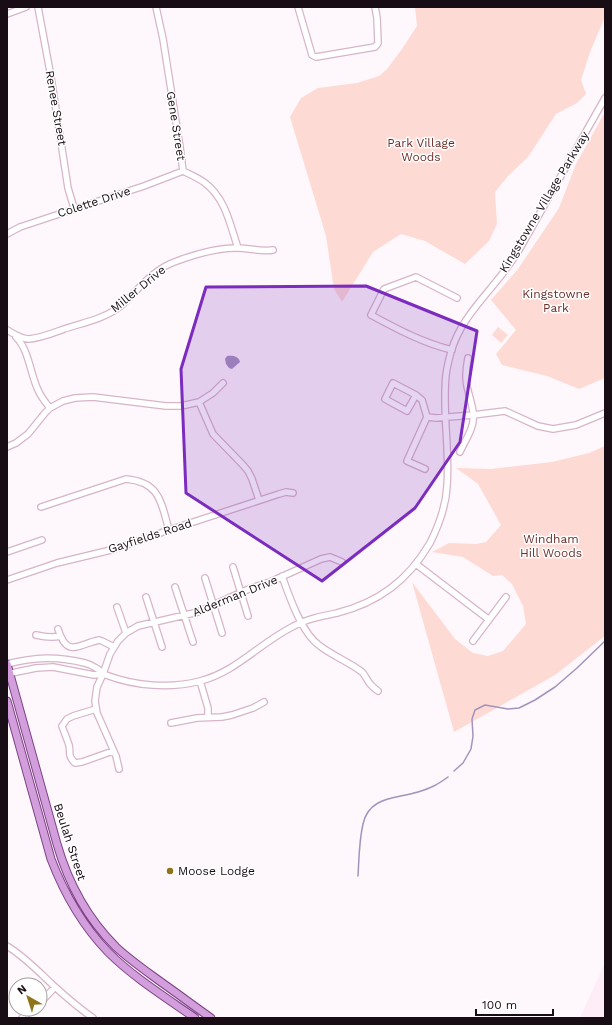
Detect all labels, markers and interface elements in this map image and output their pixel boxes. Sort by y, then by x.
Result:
street label: Renee Street [42,69,70,147]
street label: Gene Street [164,90,188,162]
street label: Kingstowne Village Parkway [496,128,592,275]
park label: Park Village Woods [387,136,455,164]
street label: Colette Drive [56,184,132,220]
street label: Miller Drive [108,263,168,315]
park label: Kingstowne Park [522,287,590,315]
street label: Gayfields Road [106,516,194,556]
park label: Windham Hill Woods [520,532,582,560]
street label: Alderman Drive [190,573,280,619]
street label: Beulah Street [51,802,89,882]
place label: Moose Lodge [178,864,255,878]
marker: Moose Lodge [165,866,175,876]
north arrow [8,977,48,1017]
text: N [15,982,29,997]
scale bar [476,991,553,1017]
text: 100 m [482,998,517,1012]

